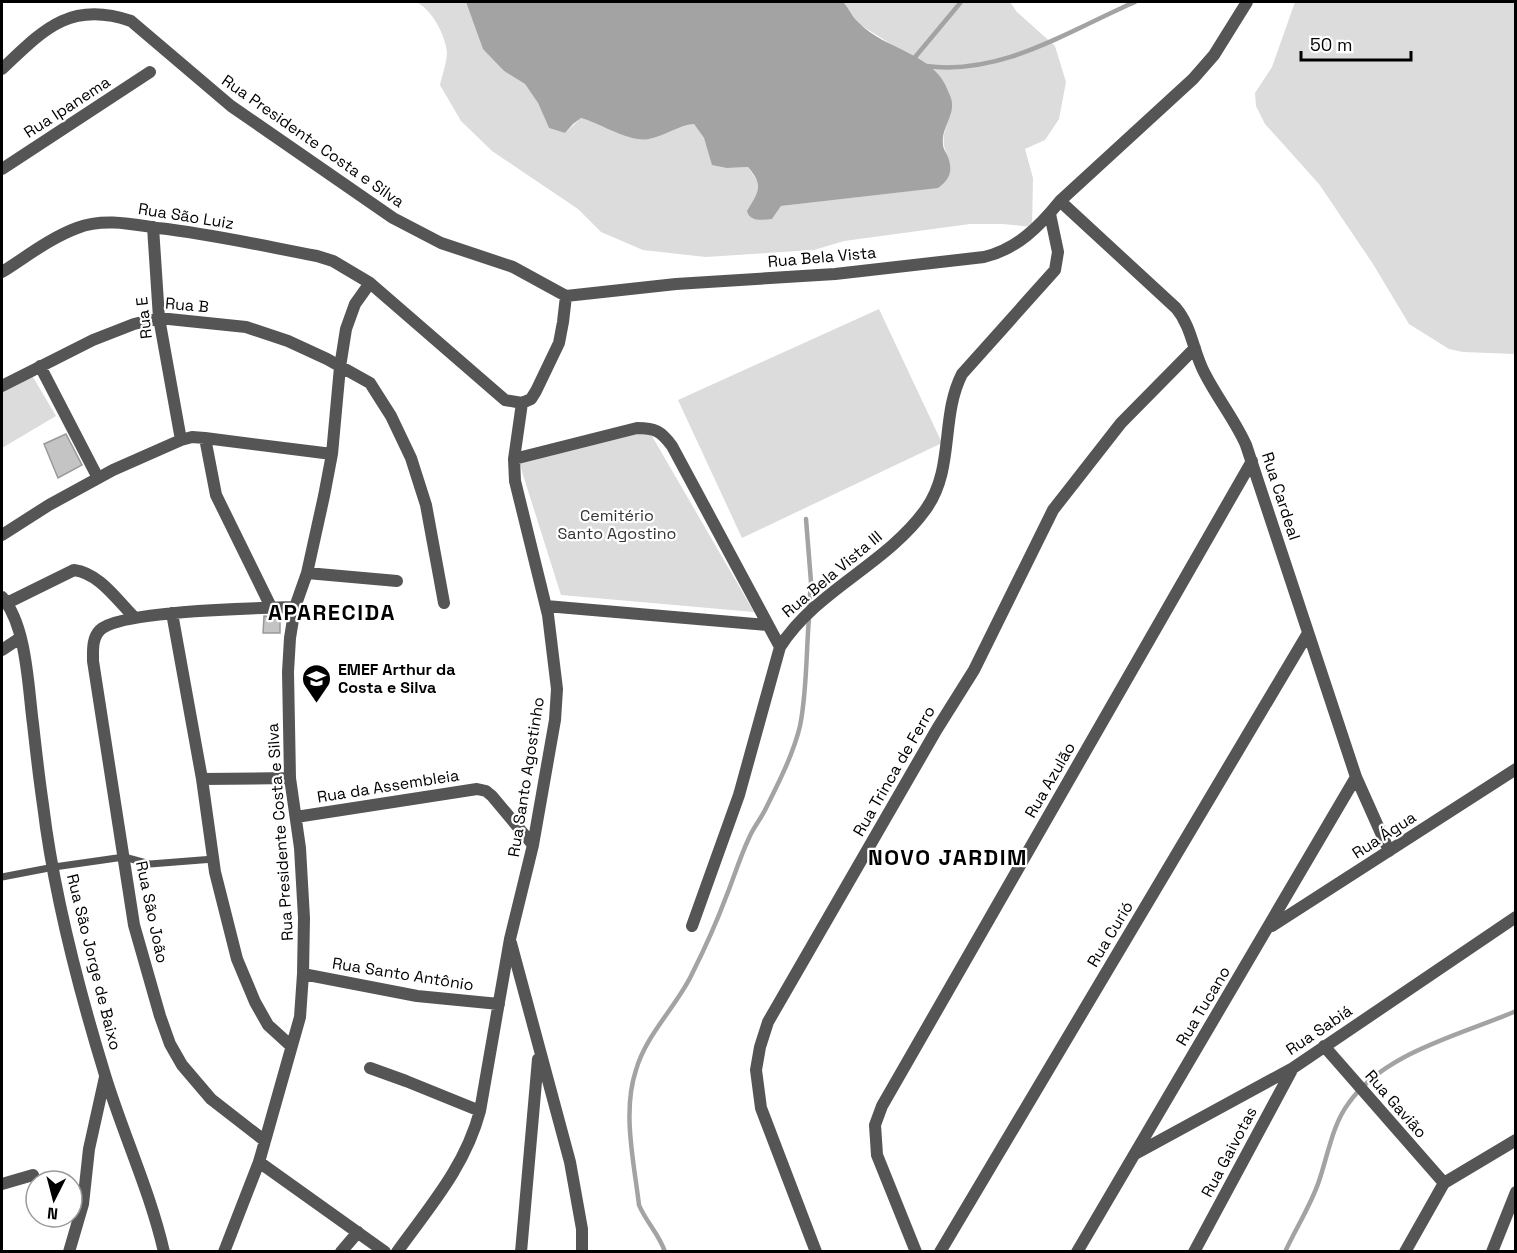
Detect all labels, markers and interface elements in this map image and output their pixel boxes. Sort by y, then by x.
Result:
scale bar [1301,24,1410,62]
text: 50 m [1310,33,1352,56]
street label: Rua Presidente Costa e Silva [218,70,408,212]
street label: Rua Ipanema [20,71,114,143]
street label: Rua São Luiz [137,198,235,234]
street label: Rua Bela Vista [767,242,877,272]
street label: Rua B [164,293,210,317]
street label: Rua E [131,296,157,340]
street label: Rua Cardeal [1257,449,1305,543]
park label: Cemitério Santo Agostino [558,505,676,544]
street label: Rua Bela Vista III [777,526,887,622]
district label: APARECIDA [268,598,396,626]
place label: EMEF Arthur da Costa e Silva [338,659,455,698]
school or university icon: EMEF Arthur da Costa e Silva [301,662,333,704]
street label: Rua Santo Agostinho [503,695,549,859]
street label: Rua Trinca de Ferro [848,702,940,840]
street label: Rua Presidente Costa e Silva [262,722,298,942]
street label: Rua Azulão [1020,738,1080,822]
street label: Rua da Assembleia [315,764,461,808]
street label: Rua Água [1348,806,1420,864]
district label: NOVO JARDIM [868,843,1028,871]
street label: Rua São João [131,859,173,965]
street label: Rua São Jorge de Baixo [62,872,126,1052]
street label: Rua Curió [1082,897,1138,971]
street label: Rua Santo Antônio [331,952,475,996]
street label: Rua Tucano [1171,962,1235,1050]
street label: Rua Sabiá [1282,1000,1356,1060]
street label: Rua Gavião [1361,1065,1431,1143]
street label: Rua Gaivotas [1196,1103,1262,1201]
north arrow [24,1169,84,1229]
text: N [46,1202,59,1224]

